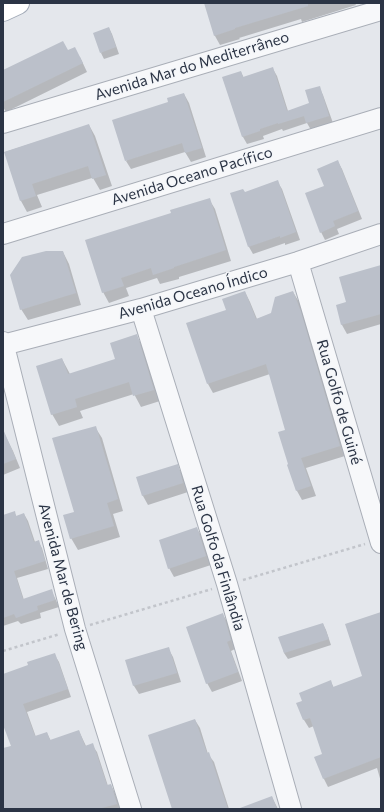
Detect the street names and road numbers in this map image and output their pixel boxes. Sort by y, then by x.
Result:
street label: Avenida Mar do Mediterrâneo [93,28,291,104]
street label: Avenida Oceano Pacífico [109,143,275,209]
street label: Avenida Oceano Índico [116,263,270,323]
street label: Rua Golfo de Guiné [313,337,365,467]
street label: Rua Golfo da Finlândia [187,483,249,633]
street label: Avenida Mar de Bering [35,502,91,652]

